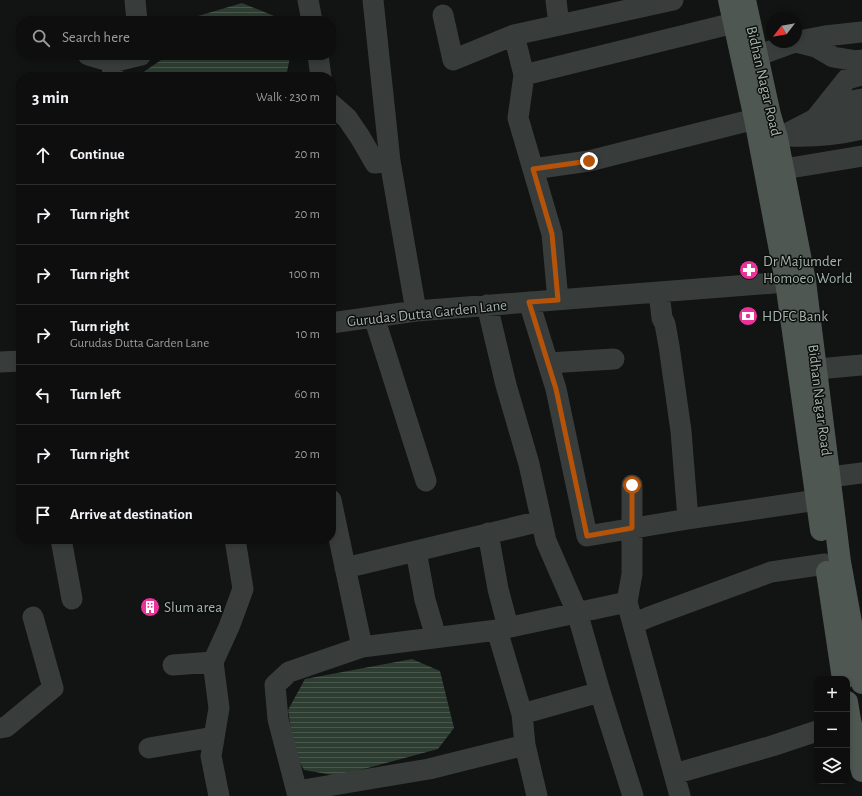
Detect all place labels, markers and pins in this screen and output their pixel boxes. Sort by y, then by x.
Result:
place label: Dr Majumder Homoeo World [763,254,853,286]
pharmacy icon: Dr Majumder Homoeo World [738,259,760,281]
bank icon: HDFC Bank [737,305,759,327]
place label: HDFC Bank [762,309,828,324]
building icon: Slum area [139,596,161,618]
place label: Slum area [164,600,222,615]

